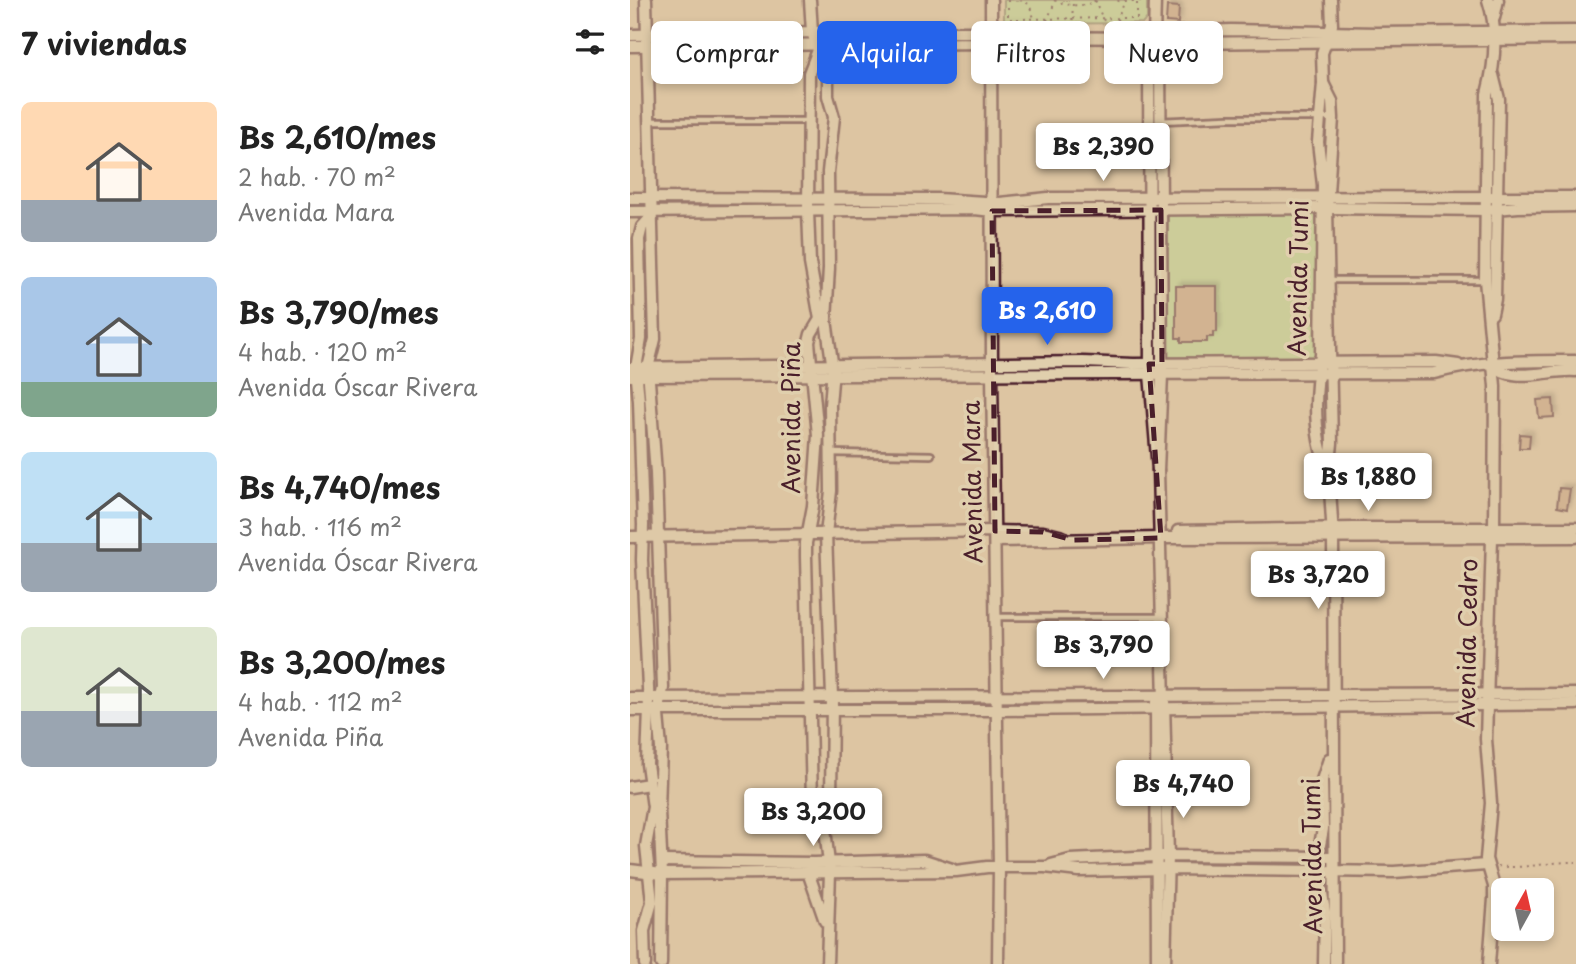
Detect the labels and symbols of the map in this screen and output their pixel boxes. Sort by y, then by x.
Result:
pin: Bs 2,390 [1031,124,1175,183]
street label: Avenida Tumi [1278,199,1316,356]
pin: Bs 2,610 [975,288,1119,347]
street label: Avenida Piña [772,342,808,494]
street label: Avenida Mara [952,400,990,564]
pin: Bs 1,880 [1296,454,1440,513]
pin: Bs 3,720 [1246,552,1390,611]
street label: Avenida Cedro [1447,558,1485,728]
pin: Bs 3,790 [1031,622,1175,681]
pin: Bs 4,740 [1111,760,1255,820]
street label: Avenida Tumi [1292,778,1330,935]
pin: Bs 3,200 [741,788,885,848]
north arrow [1491,878,1554,942]

